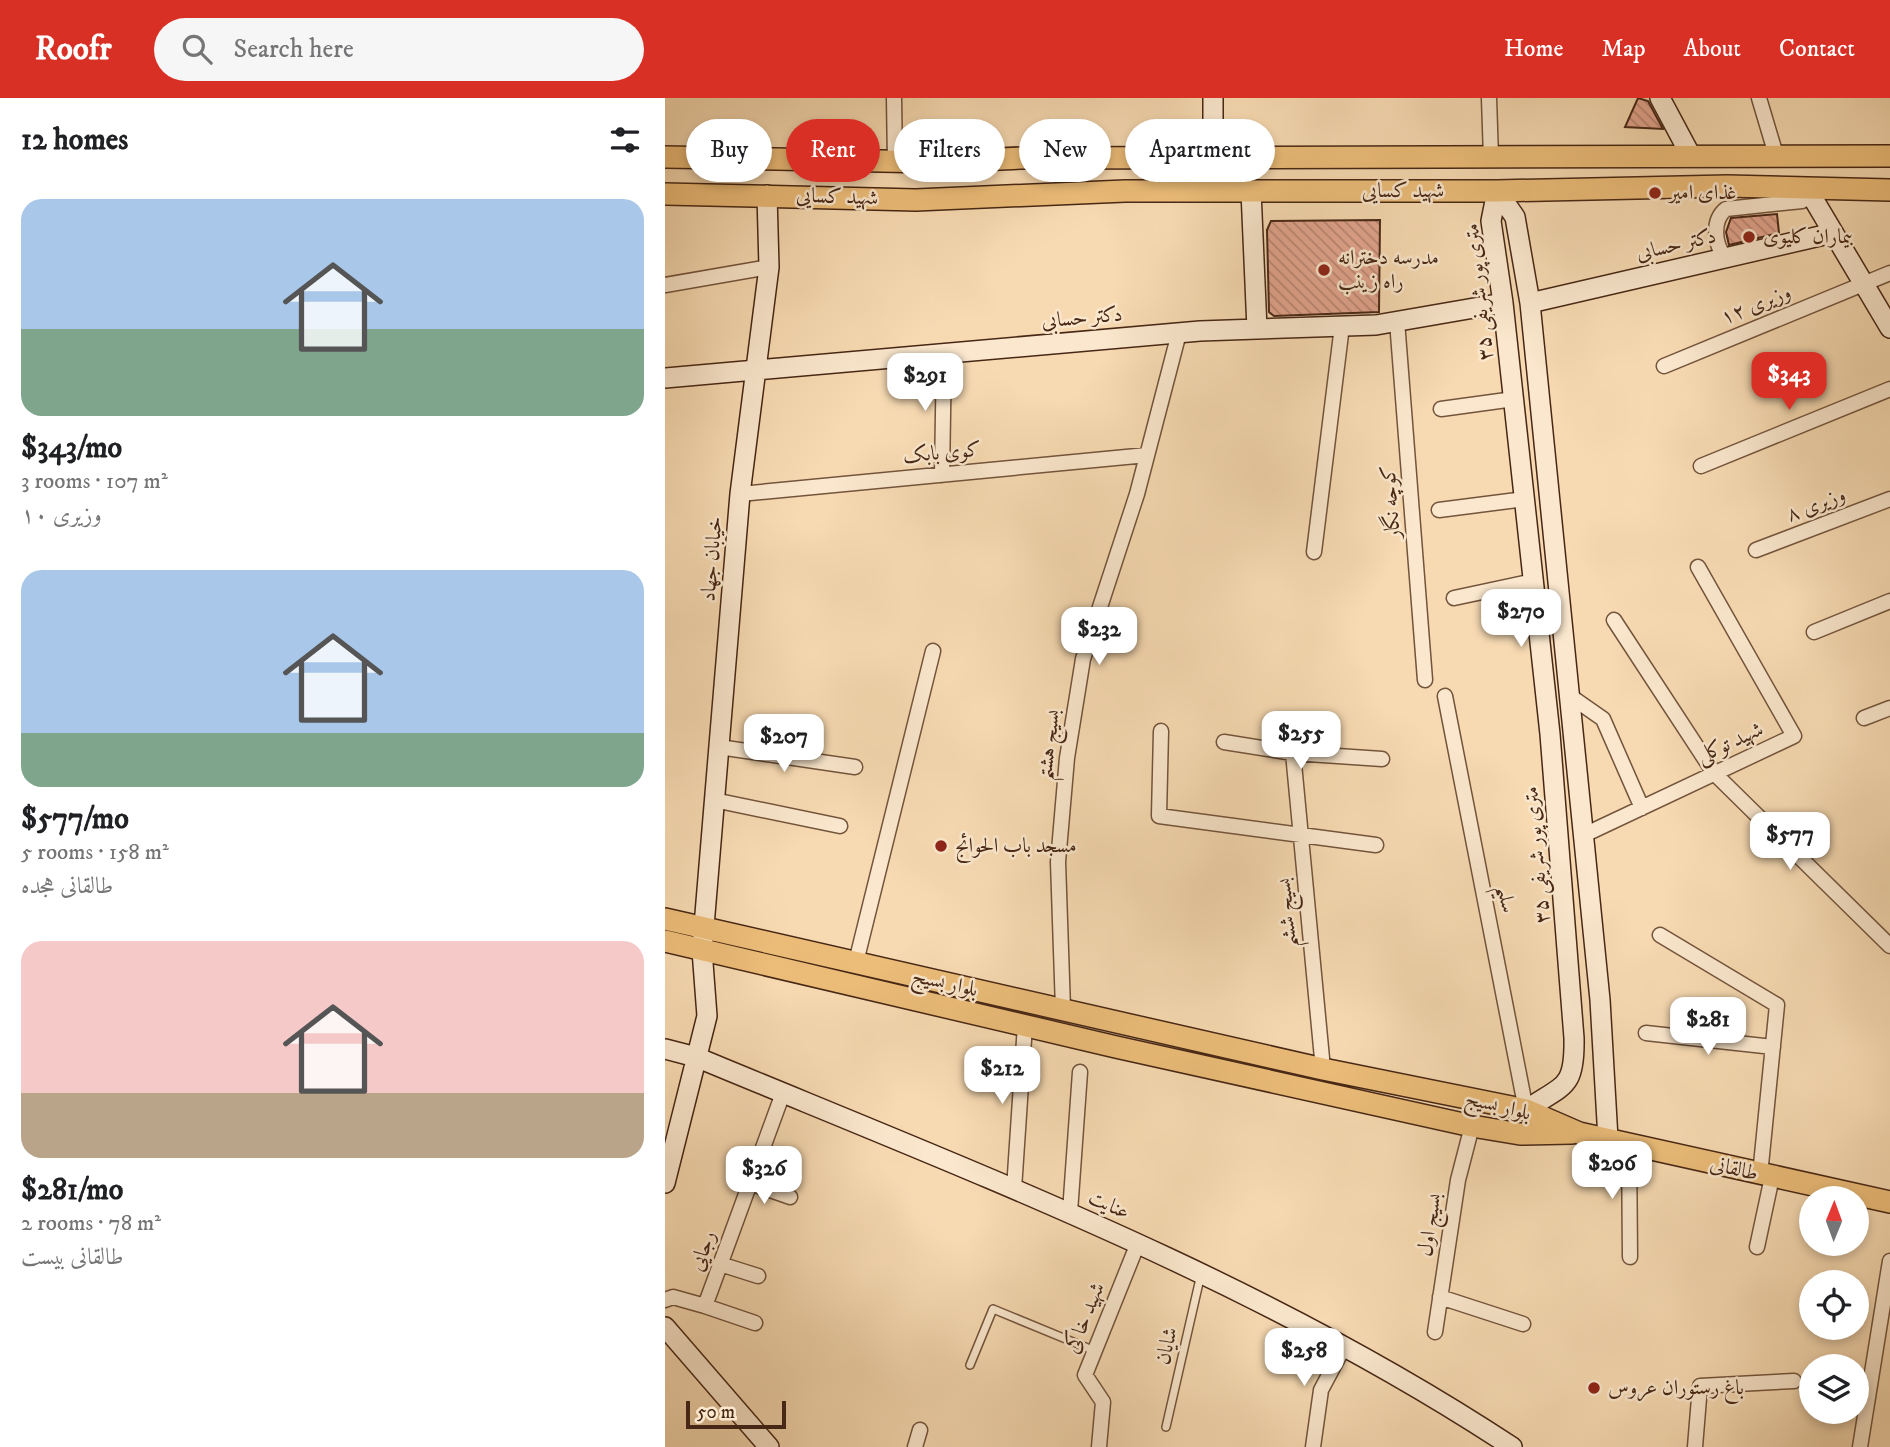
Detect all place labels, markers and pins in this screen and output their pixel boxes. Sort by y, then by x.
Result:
place label: غذای امیر [1667,180,1736,206]
marker: غذای امیر [1647,185,1663,201]
place label: بیماران کلیوی [1763,224,1853,250]
marker: بیماران کلیوی [1741,229,1757,245]
place label: مدرسه دخترانه راه زینب [1338,245,1439,295]
marker: مدرسه دخترانه راه زینب [1316,262,1332,278]
pin: $343 [1748,352,1830,412]
pin: $291 [884,354,966,413]
pin: $270 [1480,589,1562,649]
pin: $232 [1058,608,1140,667]
pin: $255 [1260,712,1342,771]
pin: $207 [743,714,825,774]
pin: $577 [1749,812,1831,872]
place label: مسجد باب الحوائج [955,832,1077,863]
marker: مسجد باب الحوائج [933,838,949,854]
pin: $281 [1667,998,1749,1057]
pin: $212 [961,1046,1043,1106]
pin: $206 [1571,1142,1653,1201]
pin: $326 [723,1146,805,1206]
pin: $258 [1263,1328,1345,1388]
place label: باغ رستوران عروس [1608,1375,1744,1405]
marker: باغ رستوران عروس [1586,1380,1602,1396]

